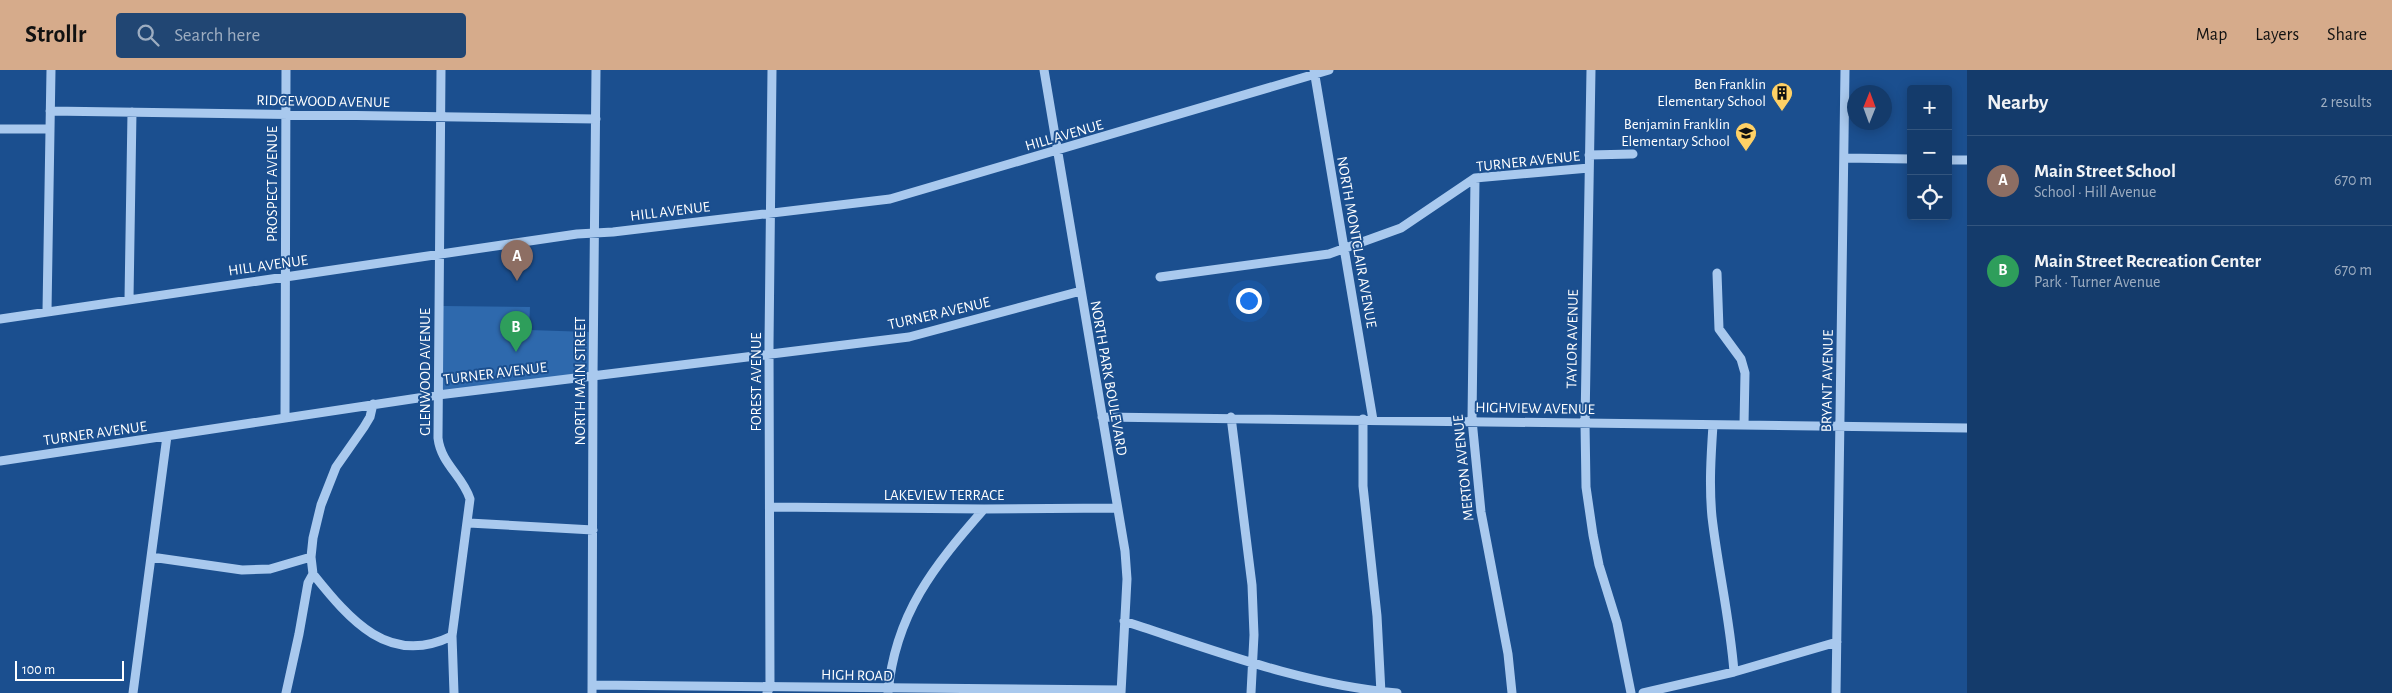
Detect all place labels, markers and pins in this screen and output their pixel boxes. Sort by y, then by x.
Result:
place label: Ben Franklin Elementary School [1657,77,1766,109]
building icon: Ben Franklin Elementary School [1770,81,1794,112]
place label: Benjamin Franklin Elementary School [1621,117,1730,149]
school or university icon: Benjamin Franklin Elementary School [1734,121,1758,152]
pin: A [501,240,533,281]
pin: B [500,311,532,352]

